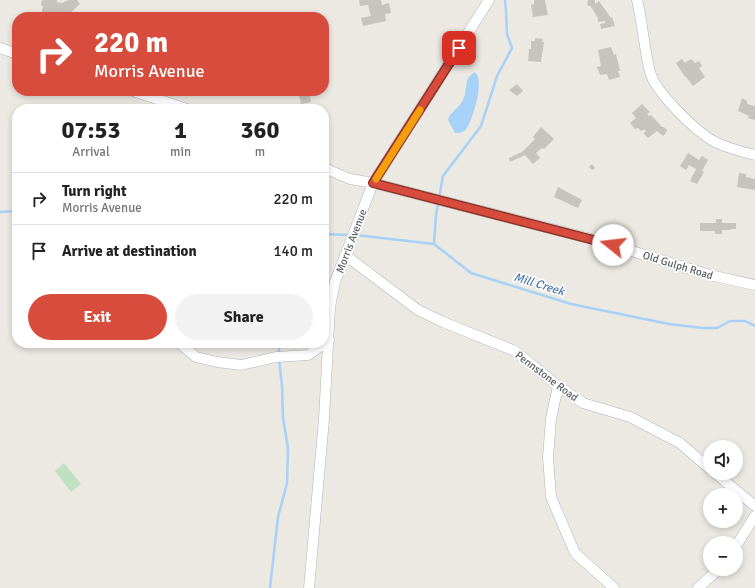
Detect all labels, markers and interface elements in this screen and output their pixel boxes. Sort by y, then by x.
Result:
text: 220 m [94,26,168,60]
icon: right [28,28,80,80]
pin [442,31,476,65]
icon: arrive [448,37,470,59]
text: Morris Avenue [94,60,204,82]
text: 07:53 [62,115,120,145]
text: 1 [174,115,187,145]
text: 360 [241,115,279,145]
text: Arrival [72,144,110,160]
text: min [170,144,191,160]
text: m [255,144,265,160]
text: Turn right [62,182,127,200]
icon: right [28,188,50,210]
text: 220 m [273,190,313,208]
text: Morris Avenue [62,200,142,216]
street label: Morris Avenue [333,207,370,275]
position arrow [592,224,634,266]
icon: arrive [28,240,50,262]
text: Arrive at destination [62,242,197,260]
text: 140 m [273,242,313,260]
street label: Old Gulph Road [641,249,715,282]
water label: Mill Creek [512,270,567,300]
button: Exit [28,294,167,340]
button: Share [175,294,313,340]
street label: Pennstone Road [513,349,581,404]
map controls [703,440,743,576]
button: sound [703,440,743,480]
button: + [703,488,743,528]
button: − [703,536,743,576]

